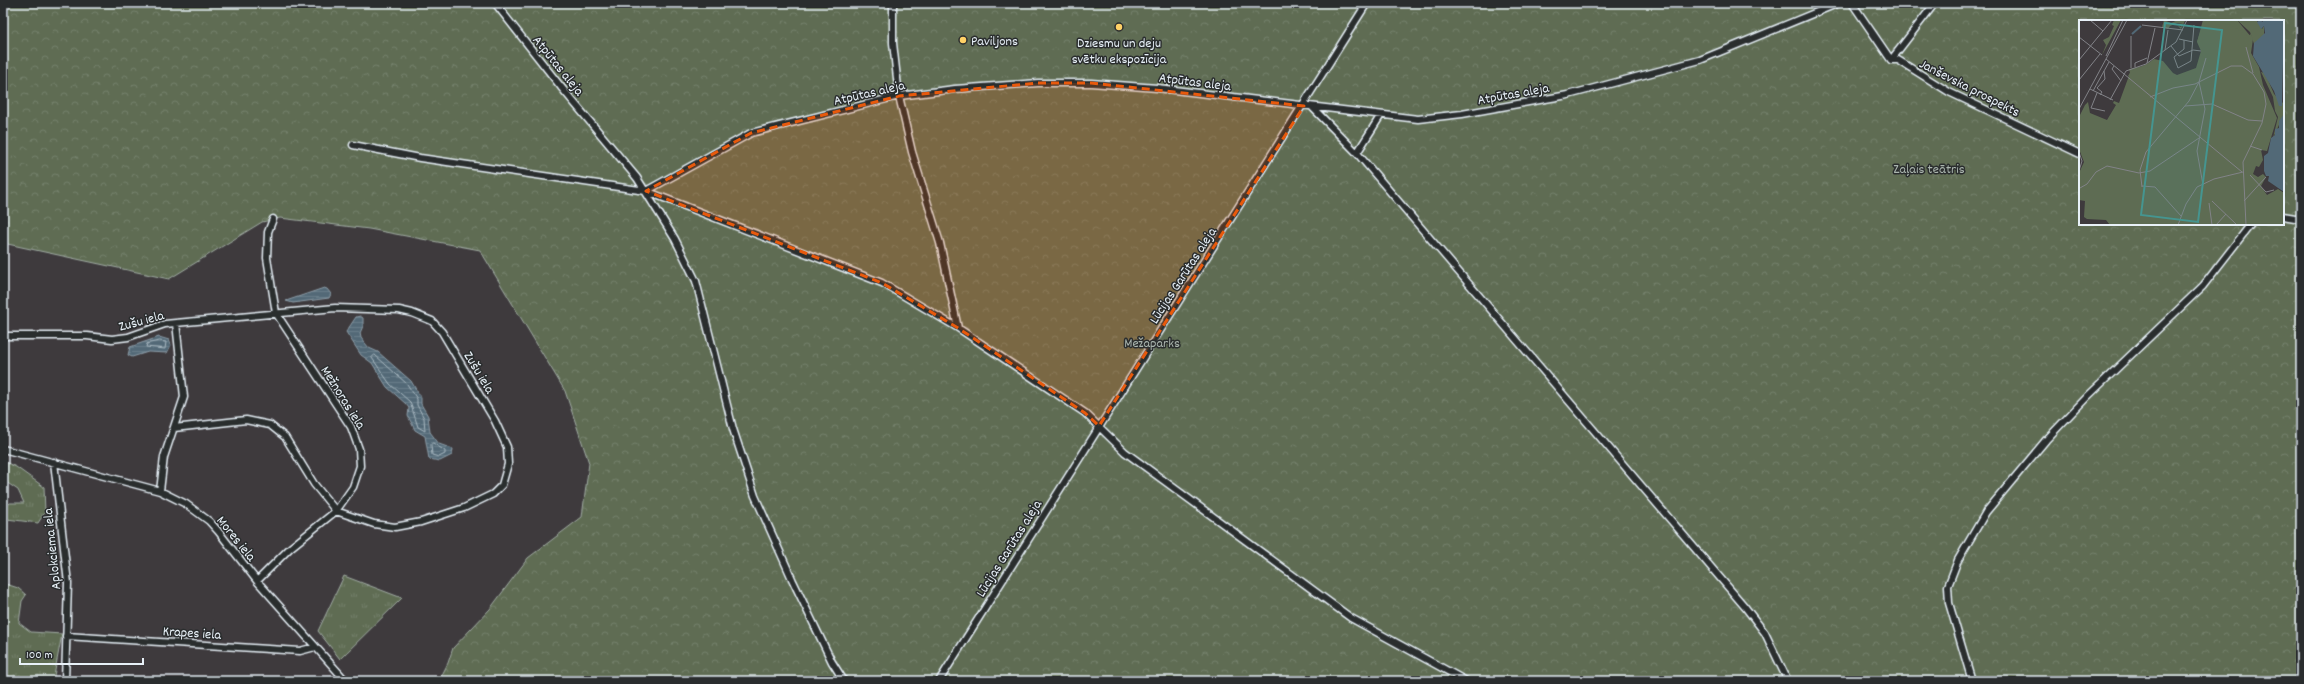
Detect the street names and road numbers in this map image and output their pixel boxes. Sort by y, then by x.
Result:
street label: Atpūtas aleja [527,32,588,101]
street label: Janševska prospekts [1915,55,2023,123]
street label: Atpūtas aleja [1158,69,1232,97]
street label: Atpūtas aleja [832,76,907,112]
street label: Atpūtas aleja [1476,79,1551,111]
street label: Lūcijas Garūtas aleja [1145,224,1223,328]
street label: Zušu iela [117,306,167,338]
street label: Zušu iela [458,348,499,398]
street label: Mežnoras iela [315,362,370,434]
street label: Lūcijas Garūtas aleja [972,496,1048,602]
street label: Aplokciema iela [39,507,67,590]
street label: Mores iela [211,512,260,567]
street label: Krapes iela [162,622,222,646]

